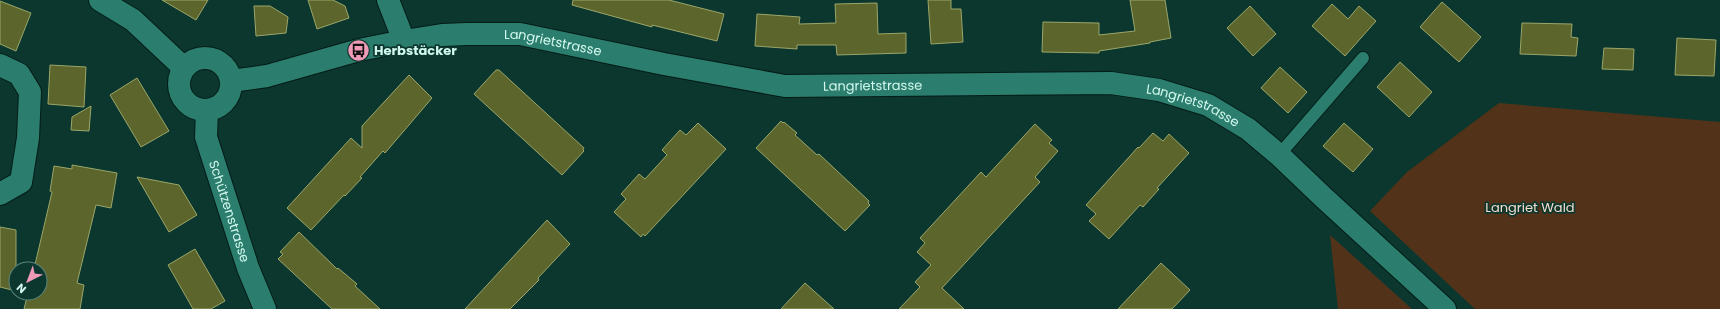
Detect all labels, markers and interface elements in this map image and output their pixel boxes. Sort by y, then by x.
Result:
street label: Langrietstrasse [504,25,603,61]
bus stop icon: Herbstäcker [346,37,372,63]
place label: Herbstäcker [374,41,457,60]
street label: Langrietstrasse [823,76,922,96]
street label: Langrietstrasse [1145,79,1243,132]
street label: Schützenstrasse [204,158,255,265]
park label: Langriet Wald [1485,198,1575,217]
north arrow [8,261,48,301]
text: N [13,280,30,297]

